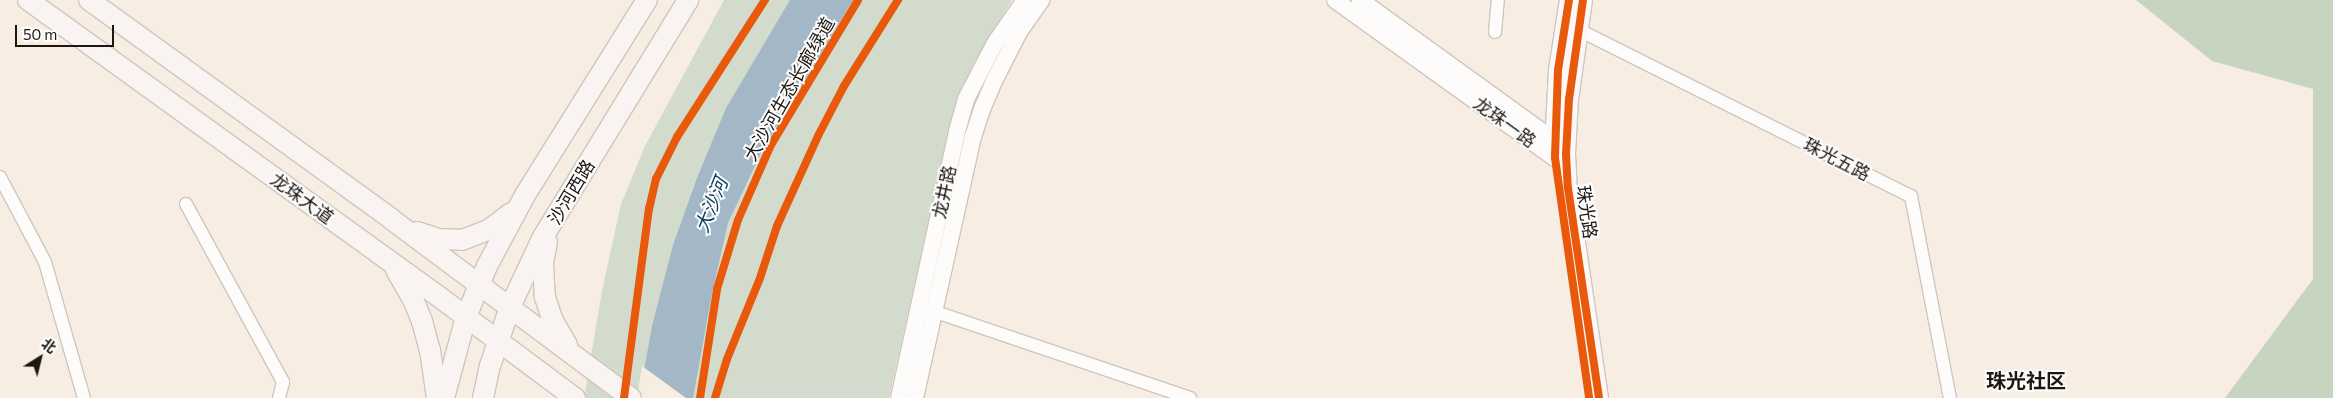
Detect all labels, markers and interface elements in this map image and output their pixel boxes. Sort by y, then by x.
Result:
street label: 大沙河生态长廊绿道 [739,13,839,165]
scale bar [18,15,116,47]
text: 50 m [23,25,57,43]
street label: 龙珠一路 [1470,92,1540,152]
street label: 珠光五路 [1800,133,1874,185]
street label: 沙河西路 [543,156,599,228]
street label: 龙井路 [928,163,960,221]
street label: 龙珠大道 [267,168,337,228]
water label: 大沙河 [690,174,732,236]
street label: 珠光路 [1573,184,1601,240]
north arrow [15,333,65,383]
text: 北 [38,334,60,356]
district label: 珠光社区 [1986,368,2066,392]

